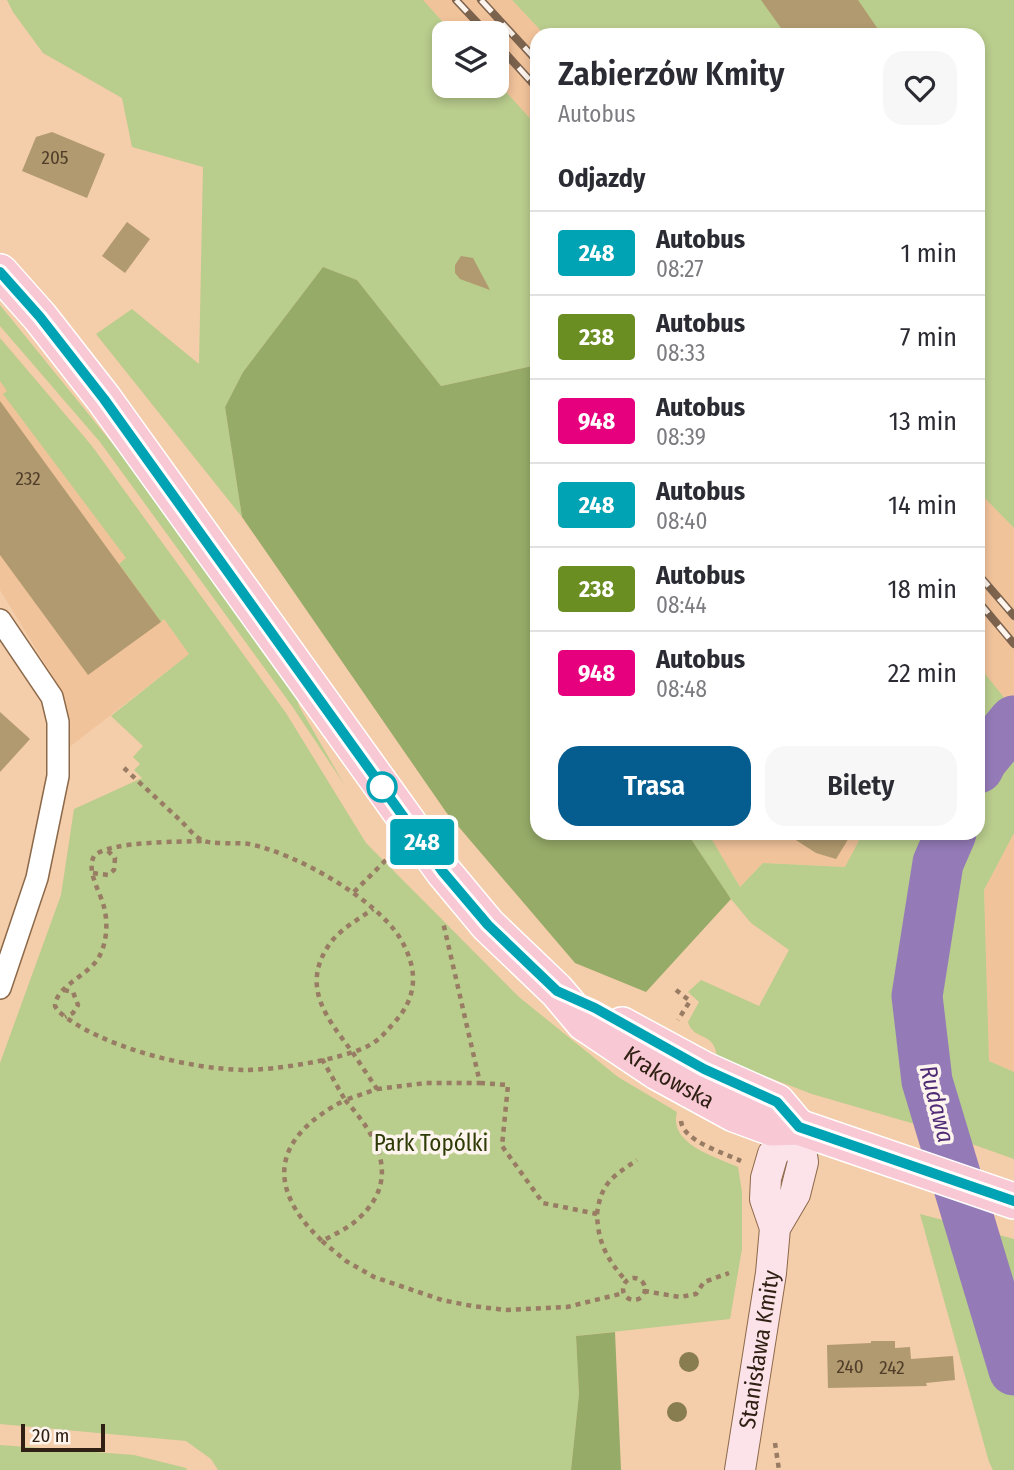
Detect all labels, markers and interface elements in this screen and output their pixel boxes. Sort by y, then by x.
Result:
map controls [432,21,509,98]
button: layers [432,21,509,98]
button: heart [883,51,957,125]
text: Zabierzów Kmity [558,54,785,94]
text: Autobus [558,100,636,128]
house number: 205 [42,146,69,169]
text: Odjazdy [558,163,645,194]
text: Autobus [656,224,745,255]
text: 1 min [901,238,957,269]
text: 248 [579,239,614,267]
text: 08:27 [656,255,704,283]
text: Autobus [656,308,745,339]
text: 7 min [900,322,957,353]
text: 238 [579,323,614,351]
text: 08:33 [656,339,705,367]
text: Autobus [656,392,745,423]
text: 13 min [889,406,957,437]
text: 948 [578,407,615,435]
text: 08:39 [656,423,706,451]
house number: 232 [15,467,41,490]
text: Autobus [656,476,745,507]
text: 14 min [888,490,957,521]
text: 248 [579,491,614,519]
text: 08:40 [656,507,707,535]
text: Autobus [656,560,745,591]
text: 18 min [888,574,957,605]
text: 238 [579,575,614,603]
text: 08:44 [656,591,707,619]
text: Autobus [656,644,745,675]
text: 22 min [888,658,957,689]
text: 948 [578,659,615,687]
text: 08:48 [656,675,707,703]
button: Trasa [558,746,751,826]
button: Bilety [765,746,957,826]
unlabelled marker [367,772,397,802]
line badge: 248 [382,819,462,865]
text: 248 [404,828,440,856]
street label: Krakowska [619,1040,719,1114]
water label: Rudawa [914,1062,960,1146]
park label: Park Topólki [374,1129,488,1157]
street label: Stanisława Kmity [733,1268,785,1431]
house number: 240 [836,1355,864,1378]
house number: 242 [879,1356,905,1379]
scale bar [21,1421,105,1453]
text: 20 m [32,1424,69,1447]

